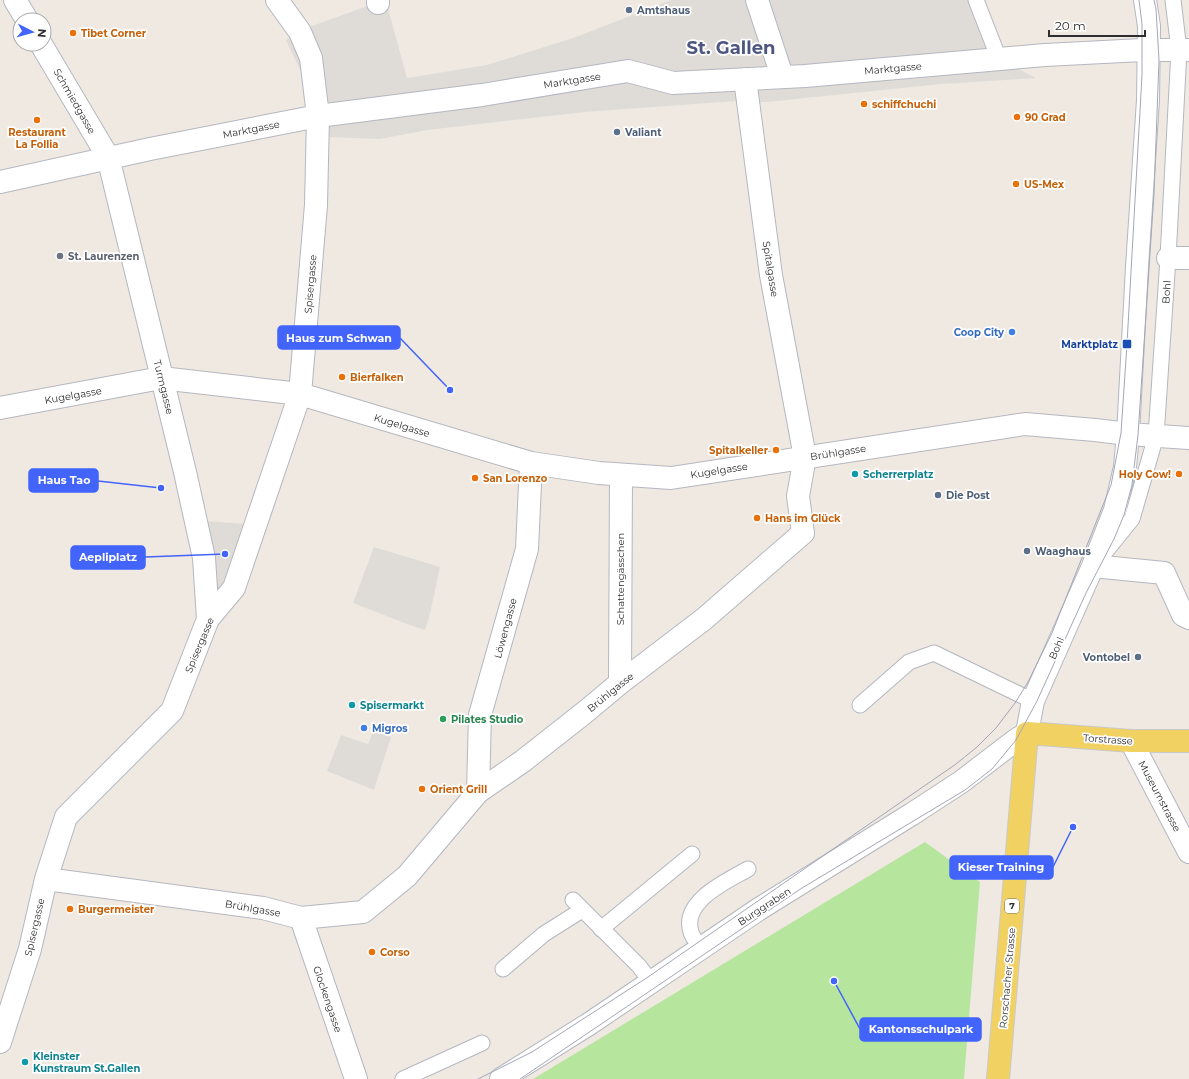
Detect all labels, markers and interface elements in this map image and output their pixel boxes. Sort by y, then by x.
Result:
place label: Amtshaus [636,4,691,17]
marker: Amtshaus [624,5,634,15]
north arrow [12,12,52,52]
scale bar [1049,12,1145,38]
text: 20 m [1055,18,1086,33]
place label: Tibet Corner [81,27,147,40]
text: N [35,28,49,38]
marker: Tibet Corner [68,28,78,38]
district label: St. Gallen [687,37,775,59]
street label: Marktgasse [864,60,922,77]
street label: Schmiedgasse [51,66,98,136]
street label: Marktgasse [543,70,602,91]
place label: schiffchuchi [872,98,936,111]
marker: schiffchuchi [859,99,869,109]
place label: 90 Grad [1025,111,1066,124]
marker: 90 Grad [1012,112,1022,122]
marker: Restaurant La Follia [32,115,42,125]
street label: Marktgasse [221,118,281,141]
place label: Restaurant La Follia [8,126,66,151]
place label: Valiant [624,126,662,139]
marker: Valiant [612,127,622,137]
place label: US-Mex [1024,178,1064,191]
marker: US-Mex [1011,179,1021,189]
street label: Spitalgasse [760,240,781,298]
place label: St. Laurenzen [68,250,140,263]
marker: St. Laurenzen [55,251,65,261]
street label: Spisergasse [301,254,320,314]
street label: Bohl [1159,280,1174,304]
callout: Haus zum Schwan [278,326,400,349]
place label: Coop City [954,326,1005,339]
marker: Coop City [1007,327,1017,337]
text: Haus zum Schwan [286,331,392,345]
place label: Marktplatz [1061,338,1119,351]
marker: Marktplatz [1121,338,1133,350]
street label: Turmgasse [151,359,177,416]
place label: Bierfalken [350,371,404,384]
marker: Bierfalken [337,372,347,382]
street label: Kugelgasse [44,384,103,407]
street label: Kugelgasse [372,411,431,440]
street label: Brühlgasse [809,442,867,463]
place label: Spitalkeller [709,444,769,457]
marker: Spitalkeller [771,445,781,455]
street label: Kugelgasse [690,460,749,481]
place label: Scherrerplatz [863,468,934,481]
place label: Holy Cow! [1119,468,1171,481]
callout: Haus Tao [29,469,98,492]
marker: Scherrerplatz [850,469,860,479]
marker: Holy Cow! [1174,469,1184,479]
place label: San Lorenzo [483,472,548,485]
text: Haus Tao [38,473,90,487]
marker: San Lorenzo [470,473,480,483]
place label: Die Post [946,489,990,502]
marker: Die Post [933,490,943,500]
place label: Hans im Glück [765,512,841,525]
marker: Hans im Glück [752,513,762,523]
street label: Schattengässchen [614,533,627,625]
place label: Waaghaus [1035,545,1091,558]
callout: Aepliplatz [71,546,145,569]
marker: Waaghaus [1022,546,1032,556]
text: Aepliplatz [78,550,137,564]
street label: Löwengasse [491,597,520,660]
street label: Spisergasse [182,616,217,675]
street label: Bohl [1046,635,1067,661]
place label: Vontobel [1082,651,1130,664]
marker: Vontobel [1133,652,1143,662]
street label: Brühlgasse [584,670,636,715]
place label: Spisermarkt [360,699,425,712]
marker: Spisermarkt [347,700,357,710]
place label: Pilates Studio [451,713,524,726]
marker: Pilates Studio [438,714,448,724]
place label: Migros [372,722,408,735]
marker: Migros [359,723,369,733]
street label: Torstrasse [1083,731,1133,748]
street label: Museumstrasse [1135,758,1184,834]
place label: Orient Grill [430,783,487,796]
marker: Orient Grill [417,784,427,794]
callout: Kieser Training [950,856,1053,879]
text: Kieser Training [958,860,1044,874]
street label: Burggraben [735,884,793,928]
street label: Spisergasse [22,897,47,957]
street label: Brühlgasse [224,897,282,920]
road number: 7 [1005,899,1019,913]
place label: Burgermeister [78,903,155,916]
marker: Burgermeister [65,904,75,914]
street label: Rorschacher Strasse [997,927,1018,1029]
place label: Corso [380,946,410,959]
marker: Corso [367,947,377,957]
street label: Glockengasse [310,964,345,1034]
callout: Kantonsschulpark [860,1018,981,1041]
text: Kantonsschulpark [869,1022,974,1036]
place label: Kleinster Kunstraum St.Gallen [33,1050,140,1075]
marker: Kleinster Kunstraum St.Gallen [20,1057,30,1067]

